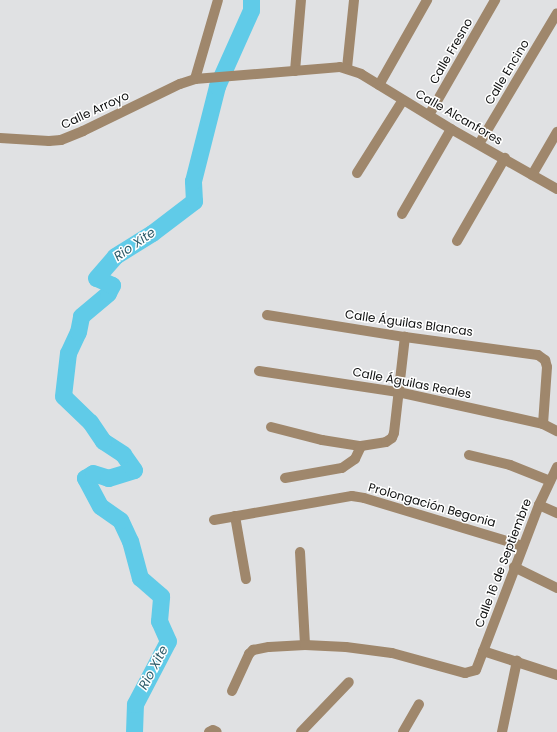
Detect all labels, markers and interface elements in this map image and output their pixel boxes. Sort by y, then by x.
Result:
street label: Calle Fresno [426,16,476,86]
street label: Calle Encino [482,37,532,107]
street label: Calle Alcanfores [413,86,505,148]
street label: Calle Arroyo [59,88,131,132]
water label: Rio Xite [111,225,159,265]
street label: Calle Águilas Blancas [344,307,474,339]
street label: Calle Águilas Reales [351,364,473,402]
street label: Prolongación Begonia [367,480,497,530]
street label: Calle 16 de Septiembre [472,496,534,630]
water label: Rio Xite [136,643,172,693]

